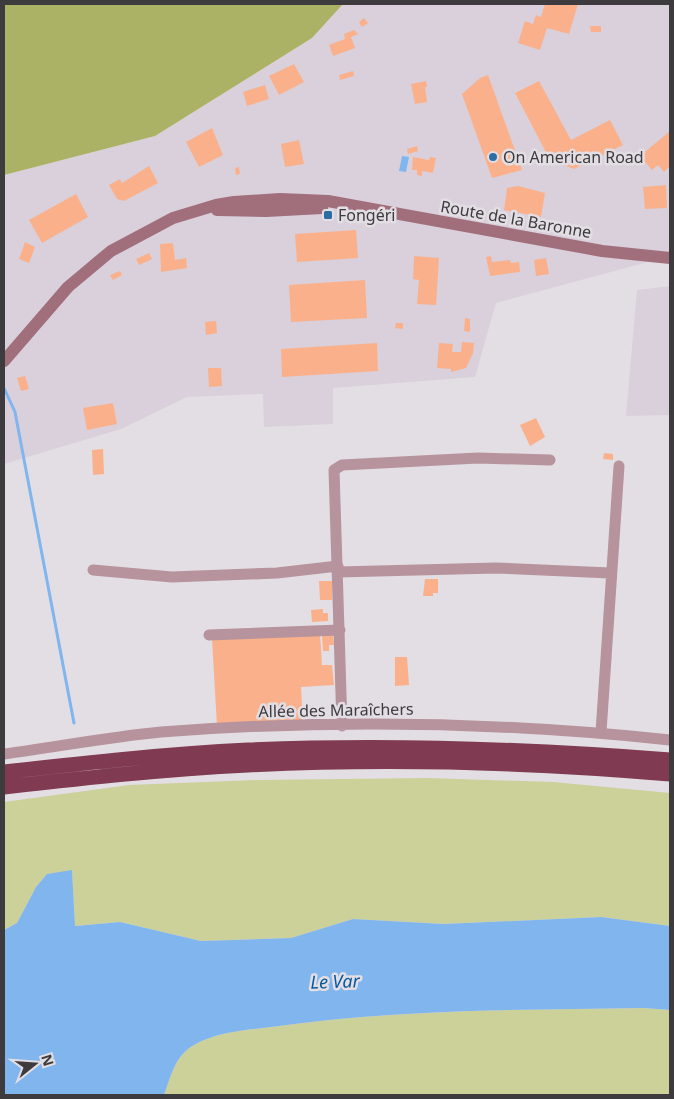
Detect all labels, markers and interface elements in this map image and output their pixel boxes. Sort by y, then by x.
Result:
place label: On American Road [503,146,644,168]
marker: On American Road [487,151,499,163]
street label: Route de la Baronne [439,195,593,243]
place label: Fongéri [338,204,395,226]
marker: Fongéri [322,209,334,221]
street label: Allée des Maraîchers [258,698,414,722]
water label: Le Var [310,968,361,994]
north arrow [10,1039,60,1089]
text: N [37,1052,59,1068]

